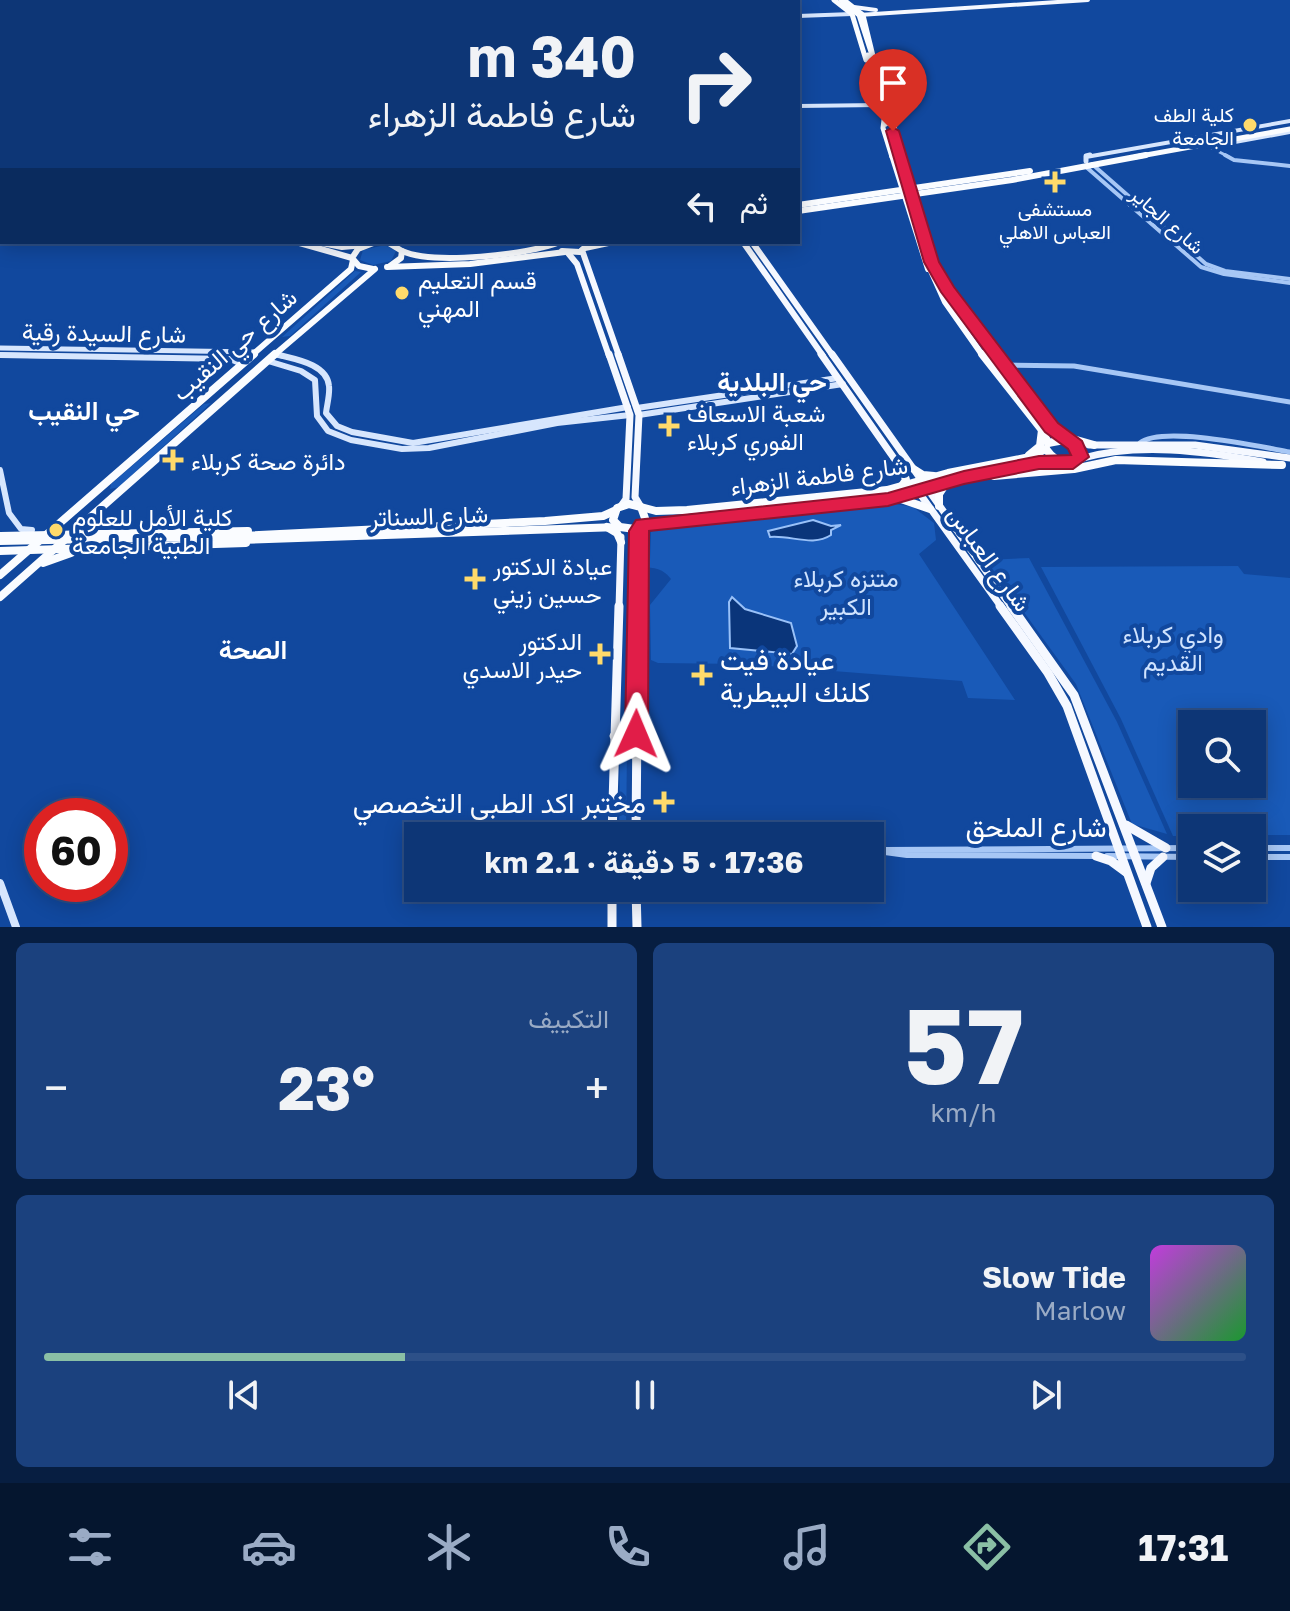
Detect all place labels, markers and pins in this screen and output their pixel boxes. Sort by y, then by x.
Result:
pin [859,49,927,131]
place label: كلية الطف الجامعة [1154,102,1234,150]
marker: كلية الطف الجامعة [1241,116,1259,134]
marker: مستشفى العباس الاهلي [1044,171,1066,193]
place label: مستشفى العباس الاهلي [999,196,1111,249]
place label: قسم التعليم المهني [418,265,537,328]
marker: قسم التعليم المهني [393,284,411,302]
place label: شعبة الاسعاف الفوري كربلاء [687,398,825,461]
marker: شعبة الاسعاف الفوري كربلاء [658,415,680,437]
place label: دائرة صحة كربلاء [191,446,345,477]
marker: دائرة صحة كربلاء [162,449,184,471]
place label: كلية الأمل للعلوم الطبية الجامعة [72,502,232,560]
marker: كلية الأمل للعلوم الطبية الجامعة [47,521,65,539]
place label: عيادة الدكتور حسين زيني [492,551,612,614]
marker: عيادة الدكتور حسين زيني [464,568,486,590]
place label: الدكتور حيدر الاسدي [462,626,582,689]
marker: الدكتور حيدر الاسدي [589,643,611,665]
place label: عيادة فيت كلنك البيطرية [720,643,871,710]
marker: عيادة فيت كلنك البيطرية [691,664,713,686]
place label: مختبر اكد الطبي التخصصي [353,786,646,826]
marker: مختبر اكد الطبي التخصصي [653,791,675,813]

